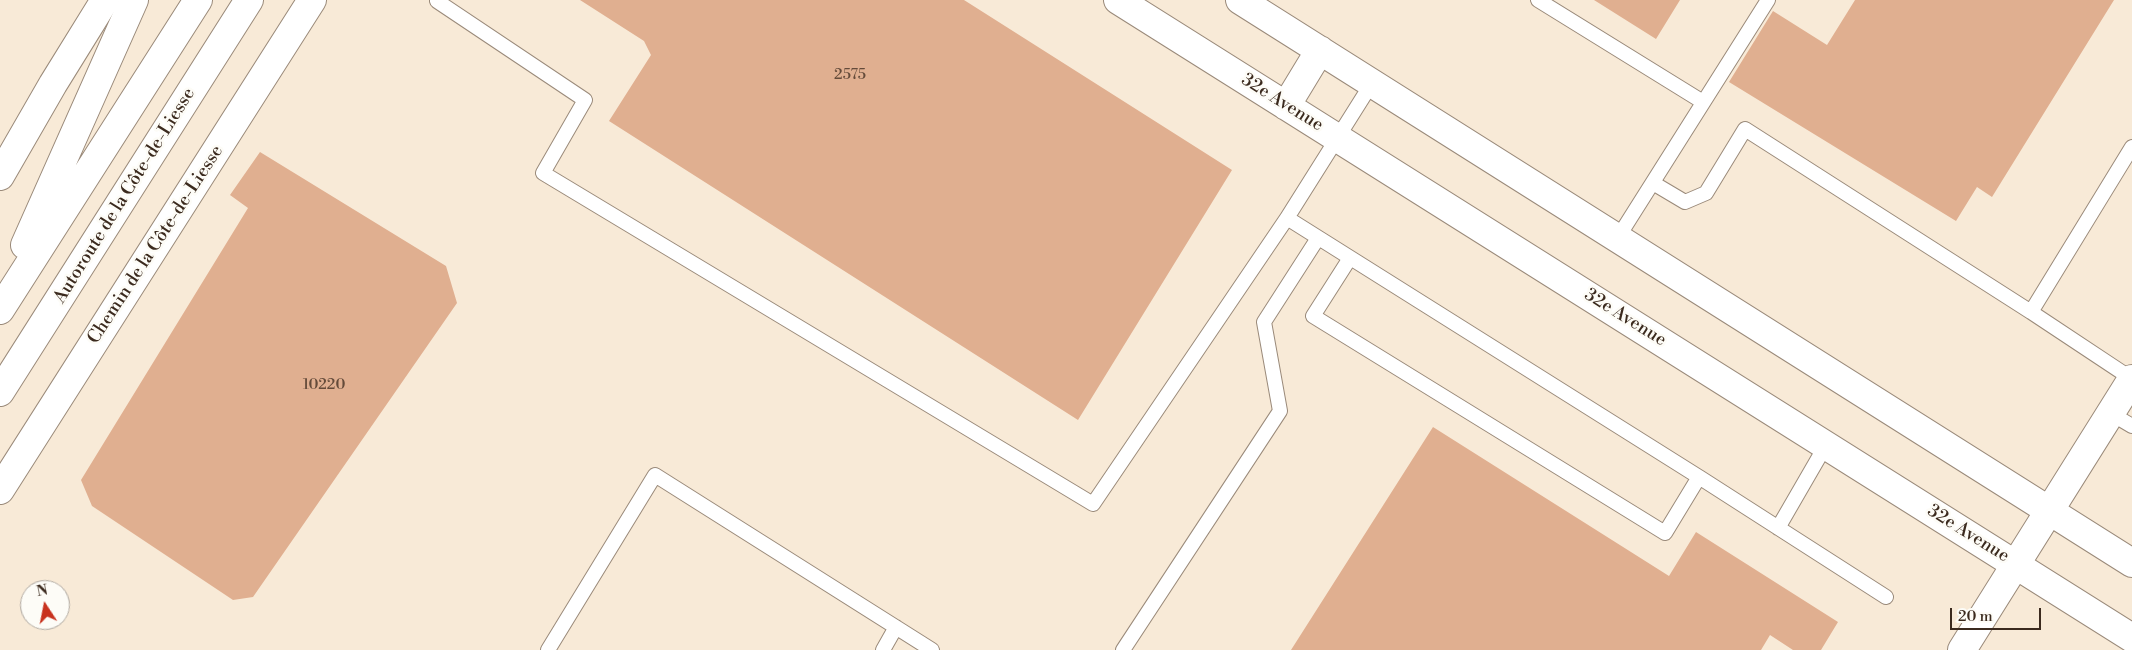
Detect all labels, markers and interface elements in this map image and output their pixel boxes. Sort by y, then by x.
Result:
house number: 2575 [834,66,866,84]
street label: 32e Avenue [1237,69,1327,137]
street label: Autoroute de la Côte-de-Liesse [50,84,200,308]
street label: Chemin de la Côte-de-Liesse [84,142,228,348]
street label: 32e Avenue [1580,284,1670,352]
house number: 10220 [303,376,345,394]
street label: 32e Avenue [1923,500,2013,568]
north arrow [20,580,70,630]
text: N [35,581,49,601]
scale bar [1952,598,2043,630]
text: 20 m [1958,607,1993,626]

